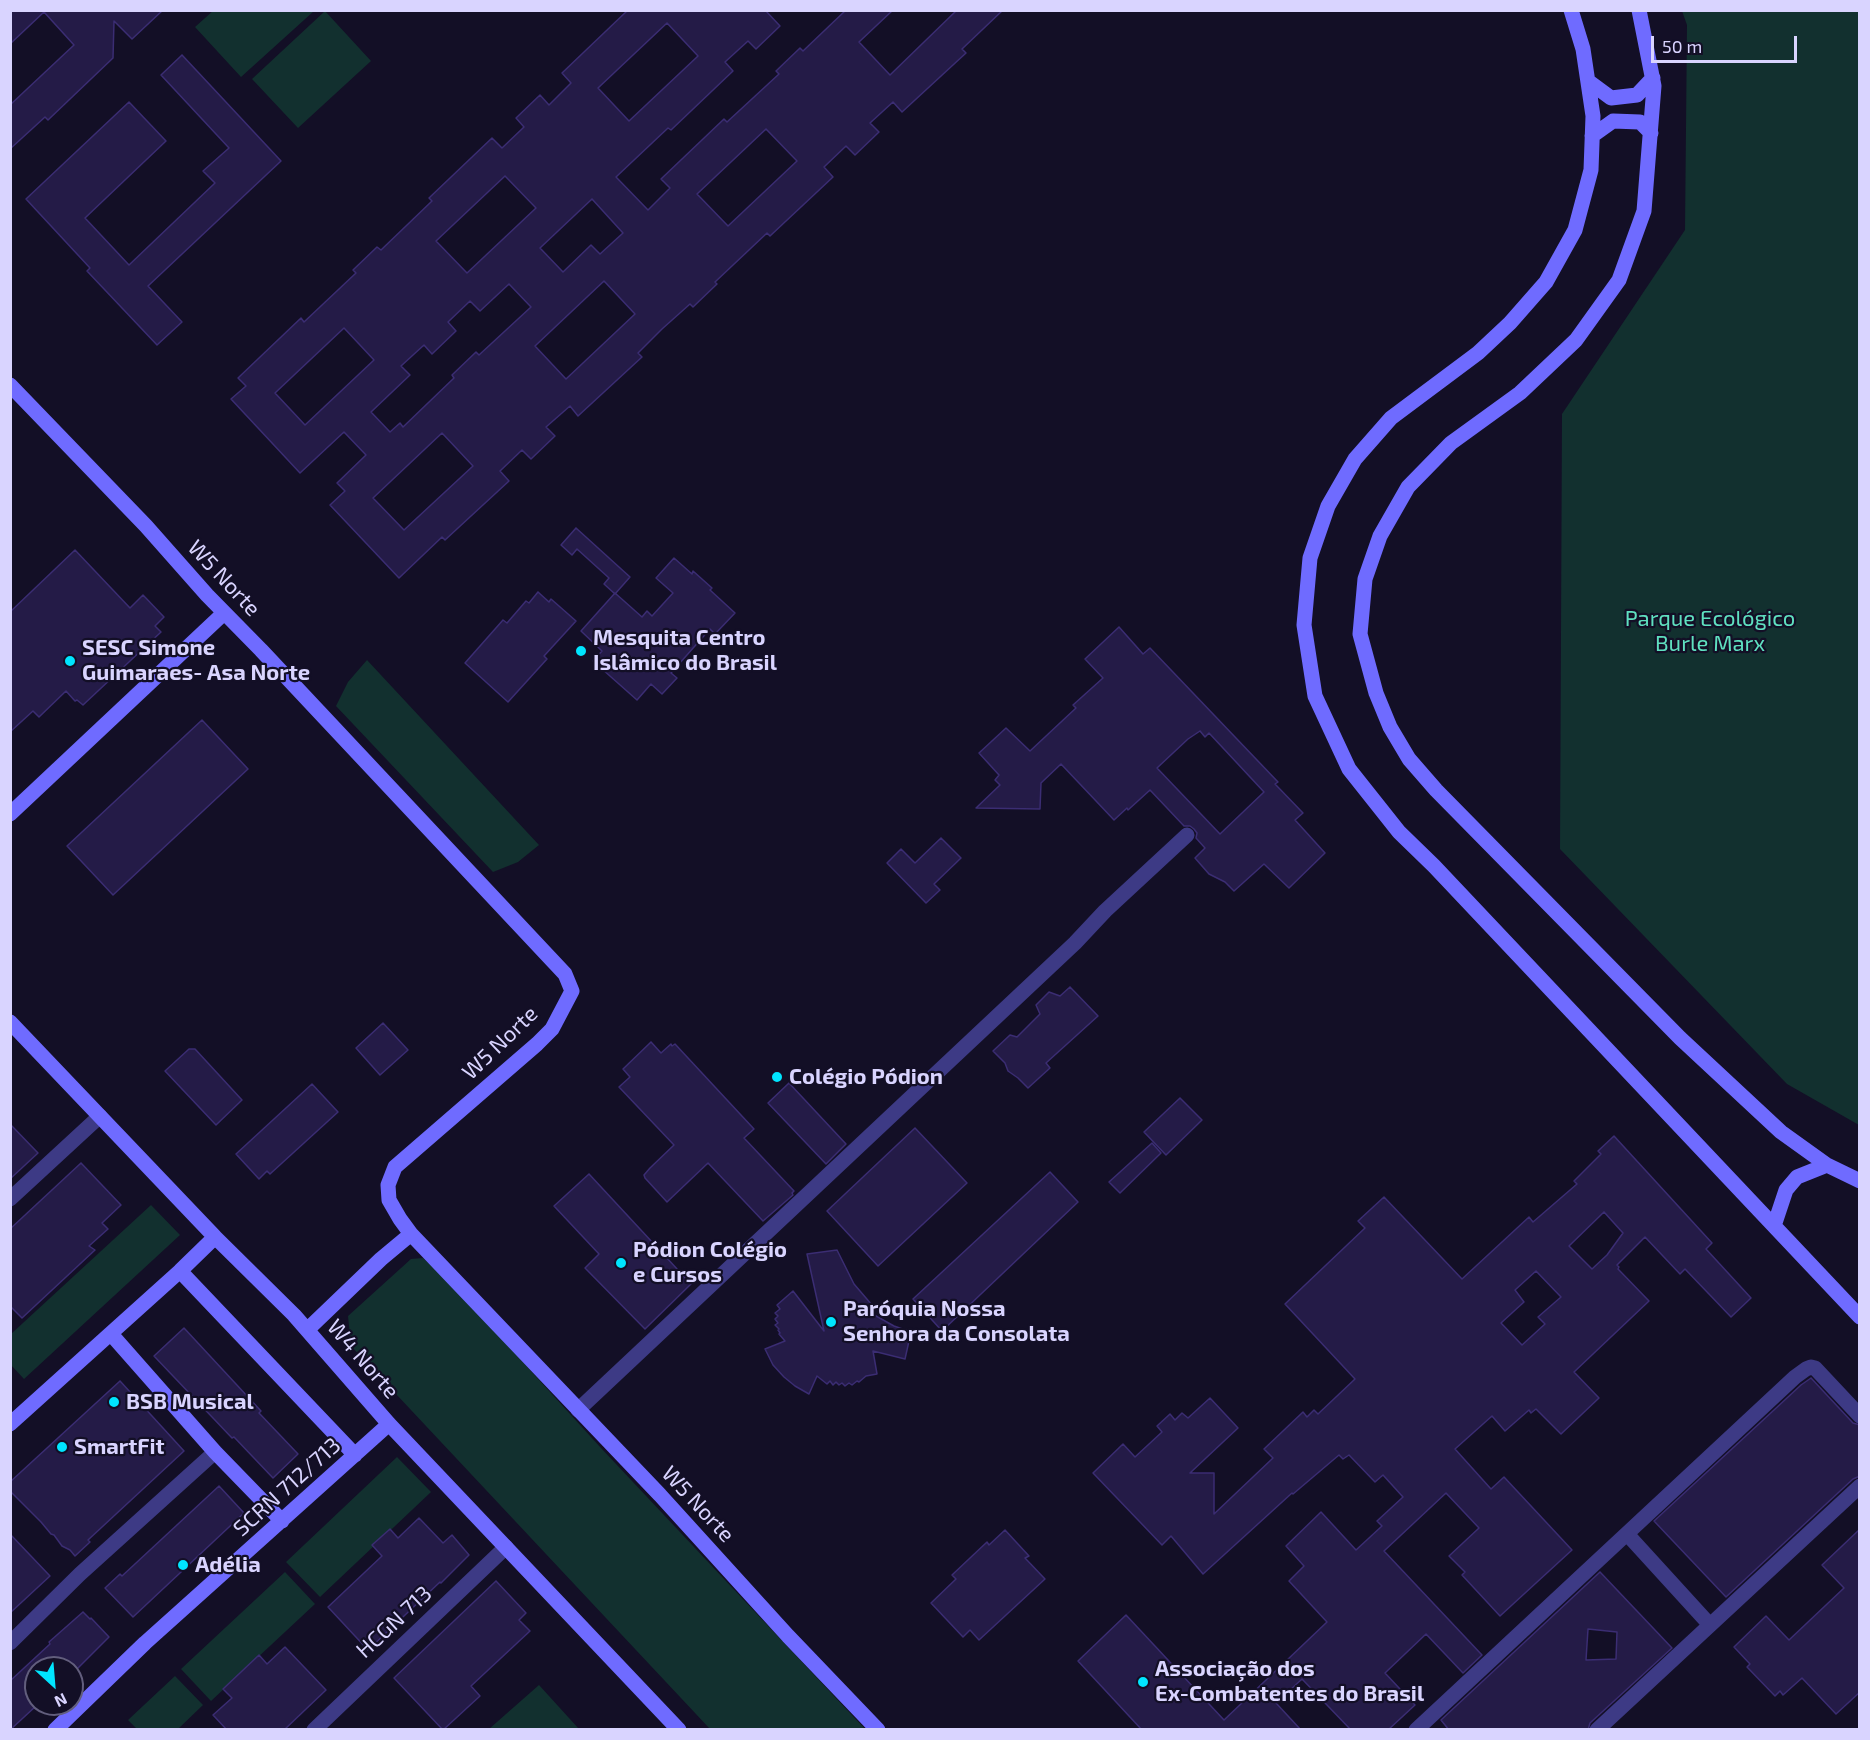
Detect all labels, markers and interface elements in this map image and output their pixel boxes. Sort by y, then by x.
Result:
scale bar [1654,24,1800,62]
text: 50 m [1662,35,1702,57]
street label: W5 Norte [182,534,266,622]
park label: Parque Ecológico Burle Marx [1625,606,1795,658]
place label: Mesquita Centro Islâmico do Brasil [593,625,777,676]
place label: SESC Simone Guimaraes- Asa Norte [82,635,310,686]
marker: Mesquita Centro Islâmico do Brasil [574,644,588,658]
marker: SESC Simone Guimaraes- Asa Norte [63,654,77,668]
street label: W5 Norte [457,1001,543,1085]
place label: Colégio Pódion [789,1064,943,1090]
marker: Colégio Pódion [770,1070,784,1084]
place label: Pódion Colégio e Cursos [633,1237,787,1288]
marker: Pódion Colégio e Cursos [614,1256,628,1270]
place label: Paróquia Nossa Senhora da Consolata [843,1296,1070,1348]
street label: W4 Norte [321,1314,405,1404]
marker: Paróquia Nossa Senhora da Consolata [824,1315,838,1329]
place label: BSB Musical [126,1389,254,1415]
marker: BSB Musical [107,1395,121,1409]
street label: SCRN 712/713 [228,1432,346,1542]
place label: SmartFit [74,1434,165,1460]
marker: SmartFit [55,1440,69,1454]
street label: W5 Norte [656,1460,740,1548]
place label: Adélia [195,1552,261,1578]
marker: Adélia [176,1558,190,1572]
street label: HCGN 713 [351,1580,437,1664]
north arrow [24,1656,84,1716]
place label: Associação dos Ex-Combatentes do Brasil [1155,1656,1424,1708]
marker: Associação dos Ex-Combatentes do Brasil [1136,1675,1150,1689]
text: N [52,1690,71,1712]

